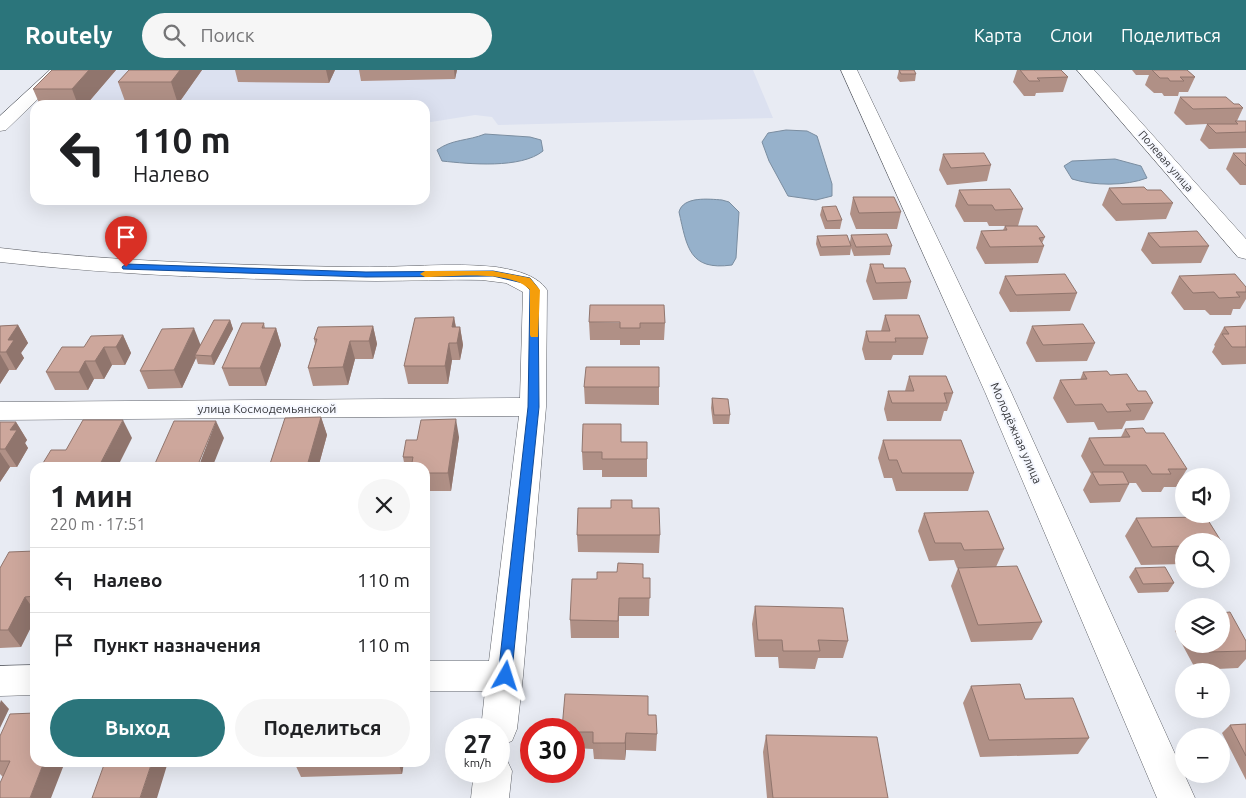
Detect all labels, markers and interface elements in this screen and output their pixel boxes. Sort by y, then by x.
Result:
search box [142,13,492,58]
icon: search [160,21,188,49]
text: Routely [25,22,112,49]
text: Поиск [200,24,254,46]
text: Карта [974,25,1022,45]
text: Слои [1050,25,1093,45]
text: Поделиться [1121,25,1221,45]
icon: left [50,120,115,185]
text: 110 m [133,120,231,160]
street label: Полевая улица [1136,128,1196,194]
text: Налево [133,161,210,186]
pin [105,216,147,267]
icon: arrive [112,223,140,251]
street label: Молодёжная улица [988,380,1045,485]
street label: улица Космодемьянской [198,402,336,415]
map controls [1175,468,1230,783]
button: sound [1175,468,1230,523]
text: 1 мин [50,479,133,513]
button: close [358,479,410,531]
text: 220 m · 17:51 [50,515,146,533]
button: search [1175,533,1230,588]
icon: left [50,566,78,594]
text: Налево [93,569,162,591]
text: 110 m [357,569,410,591]
button: layers [1175,598,1230,653]
icon: arrive [50,631,78,659]
text: Пункт назначения [93,634,261,656]
text: 110 m [357,634,410,656]
position arrow [479,649,531,701]
button: + [1175,663,1230,718]
button: Выход [50,699,225,757]
button: Поделиться [235,699,410,757]
speed limit sign: 30 [520,718,585,783]
button: − [1175,728,1230,783]
text: 27 [463,730,492,758]
text: km/h [464,756,491,769]

